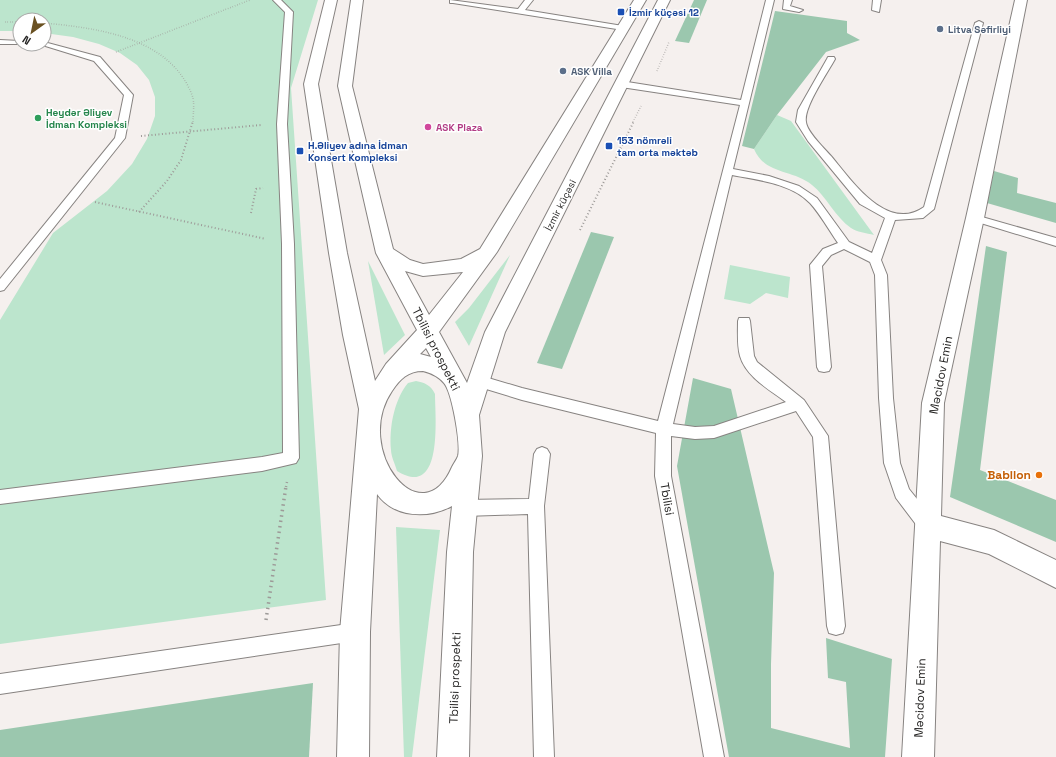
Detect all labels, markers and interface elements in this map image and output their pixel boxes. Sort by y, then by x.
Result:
place label: İzmir küçəsi 12 [629,6,699,19]
marker: İzmir küçəsi 12 [616,7,626,17]
north arrow [12,12,52,52]
place label: Litva Səfirliyi [948,23,1011,36]
marker: Litva Səfirliyi [935,24,945,34]
text: N [20,33,33,48]
place label: ASK Villa [571,65,612,78]
marker: ASK Villa [558,66,568,76]
place label: Heydər Əliyev İdman Kompleksi [46,106,127,131]
marker: Heydər Əliyev İdman Kompleksi [33,113,43,123]
place label: ASK Plaza [436,121,483,134]
marker: ASK Plaza [423,122,433,132]
place label: 153 nömrəli tam orta məktəb [617,134,698,159]
place label: H.Əliyev adına İdman Konsert Kompleksi [308,139,408,164]
marker: 153 nömrəli tam orta məktəb [604,141,614,151]
marker: H.Əliyev adına İdman Konsert Kompleksi [295,146,305,156]
street label: İzmir küçəsi [542,177,579,233]
street label: Tbilisi prospekti [408,305,464,393]
street label: Məcidov Emin [926,334,956,416]
place label: Babilon [987,467,1031,483]
marker: Babilon [1034,470,1044,480]
street label: Tbilisi [656,481,678,517]
street label: Tbilisi prospekti [445,632,465,724]
street label: Məcidov Emin [911,658,929,738]

